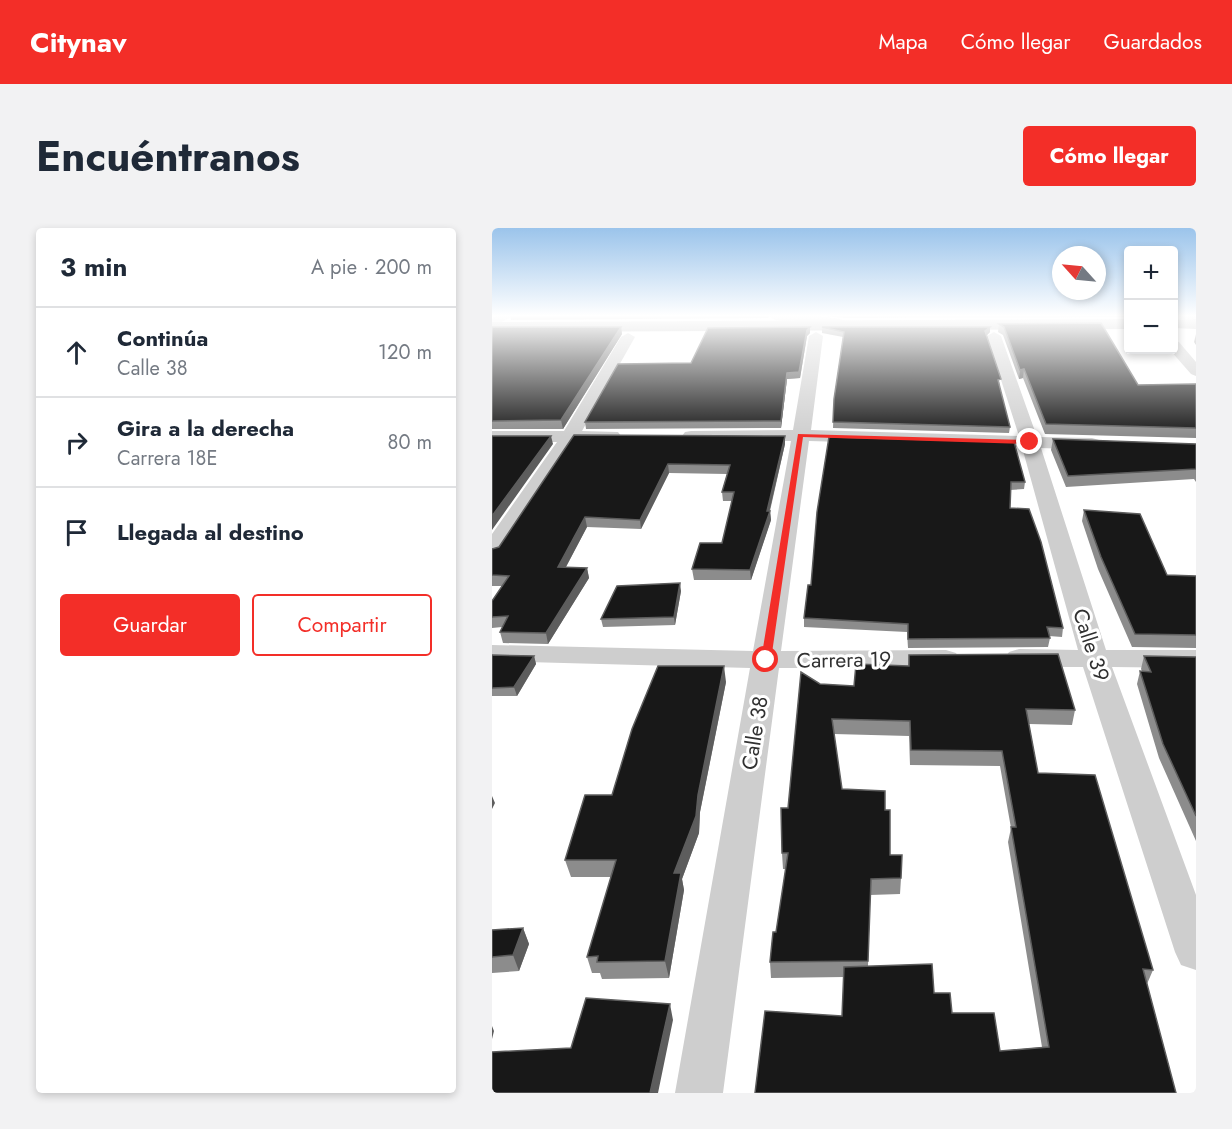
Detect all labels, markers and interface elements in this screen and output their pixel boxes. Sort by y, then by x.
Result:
text: Citynav [30,22,127,63]
text: Mapa [878,27,928,57]
text: Cómo llegar [961,27,1070,57]
text: Guardados [1103,27,1202,57]
text: Encuéntranos [36,126,300,187]
button: Cómo llegar [1023,126,1196,186]
north arrow [1052,246,1106,300]
map controls [1124,246,1178,354]
button: + [1124,246,1178,300]
text: 3 min [60,248,127,286]
text: A pie · 200 m [311,253,432,282]
button: − [1124,300,1178,354]
text: Continúa [117,322,208,354]
icon: ahead [60,336,93,369]
text: 120 m [378,338,432,367]
text: Calle 38 [117,354,188,383]
text: Gira a la derecha [117,412,294,444]
icon: right [60,426,93,459]
text: 80 m [387,428,432,457]
route end [1016,428,1042,454]
text: Carrera 18E [117,444,217,473]
icon: arrive [60,516,93,549]
text: Llegada al destino [117,516,304,548]
button: Guardar [60,594,240,656]
button: Compartir [252,594,432,656]
street label: Calle 39 [1065,605,1117,685]
street label: Carrera 19 [796,644,892,676]
route start [752,646,778,672]
street label: Calle 38 [734,694,776,772]

